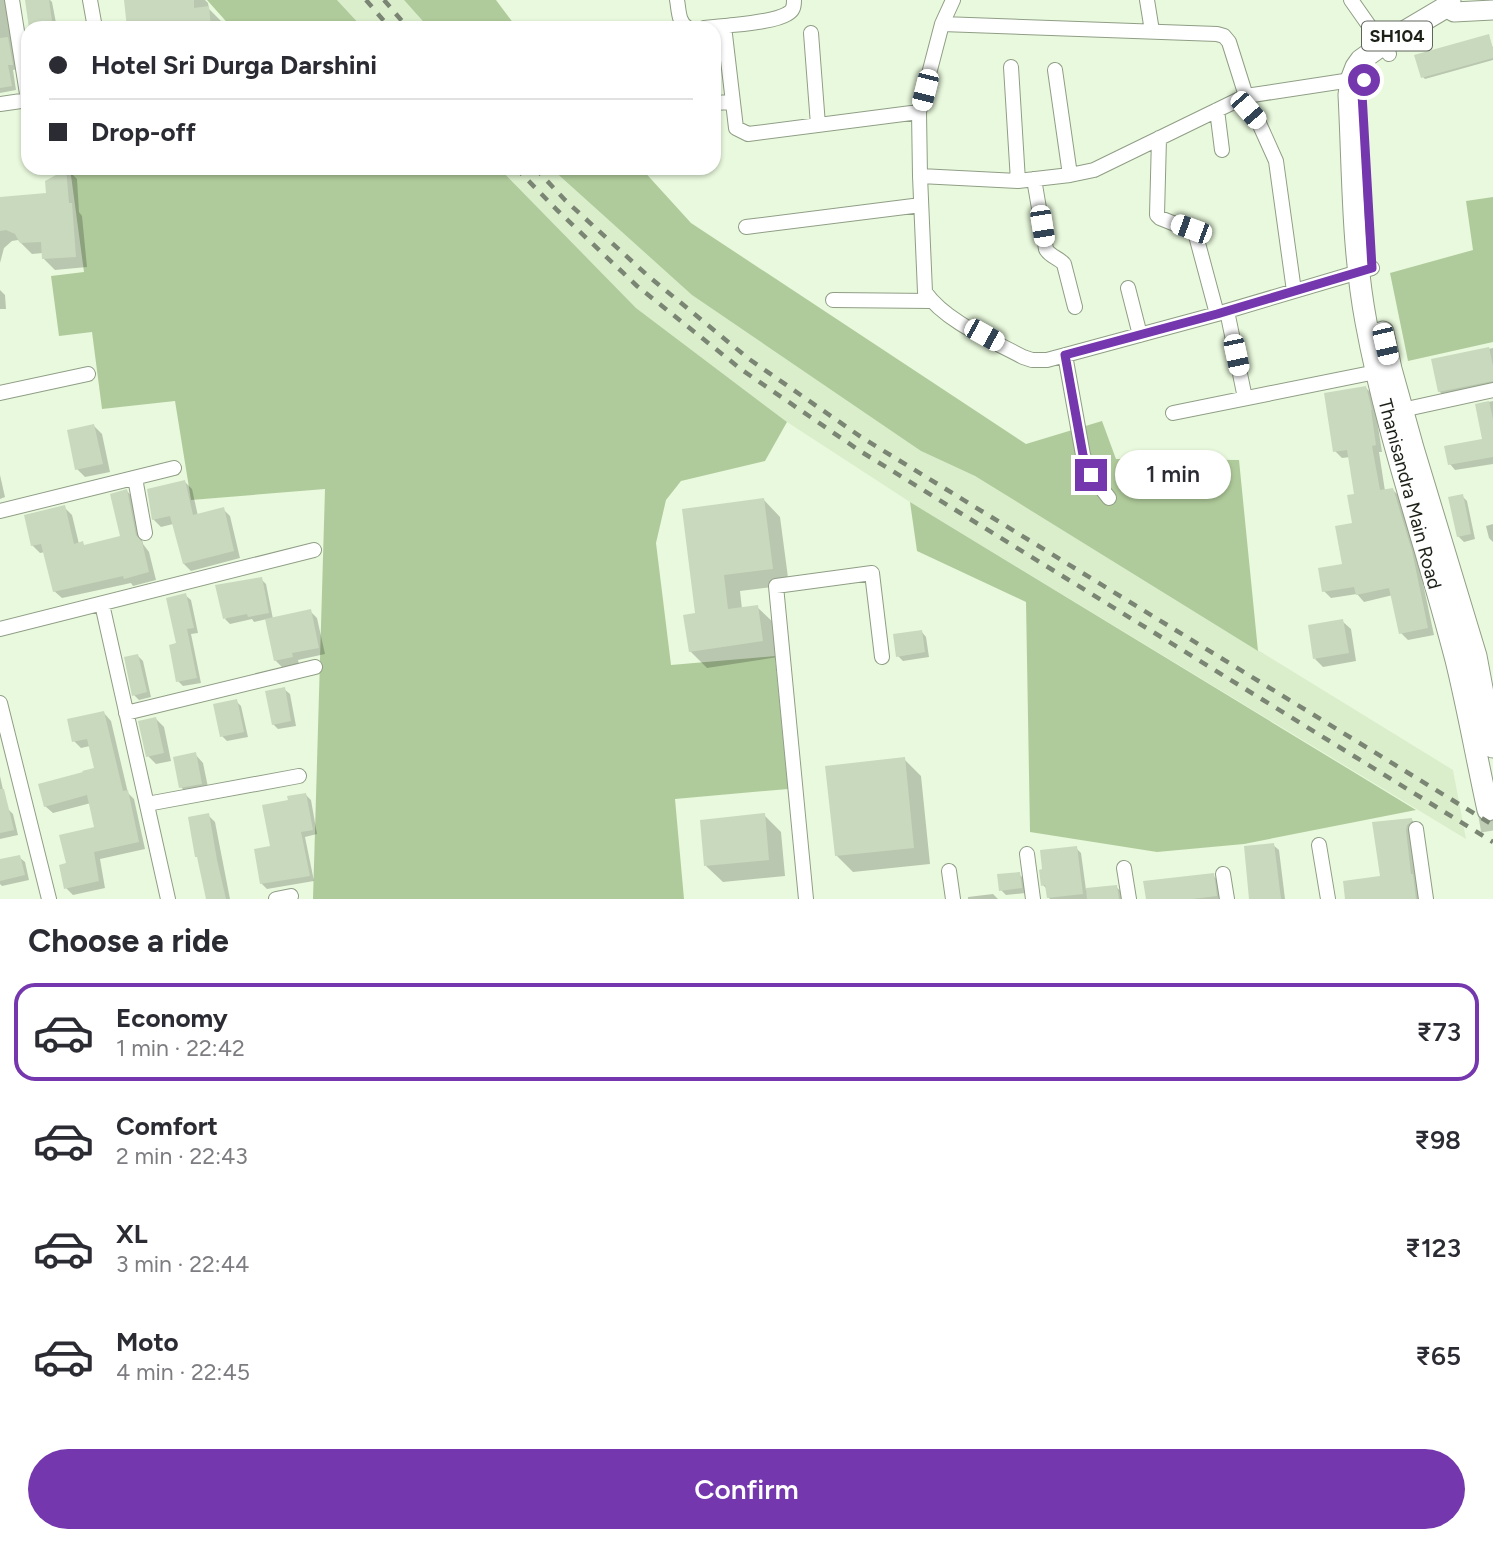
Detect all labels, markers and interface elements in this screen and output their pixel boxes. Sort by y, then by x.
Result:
road number: SH104 [1362,22,1432,51]
text: Hotel Sri Durga Darshini [91,49,377,81]
route start [1348,64,1380,96]
car [910,67,941,113]
car [1227,87,1270,133]
text: Drop-off [91,116,196,148]
car [1029,204,1056,248]
car [1168,212,1215,246]
car [961,316,1008,354]
car [1371,321,1400,367]
car [1222,332,1251,378]
street label: Thanisandra Main Road [1374,396,1446,592]
callout: 1 min [1116,450,1231,500]
route end [1075,459,1107,491]
text: 1 min [1146,460,1200,488]
text: Choose a ride [28,922,229,960]
icon: car [32,1001,95,1064]
text: Economy [116,1002,228,1034]
text: ₹73 [1417,1016,1461,1048]
text: 1 min · 22:42 [116,1034,245,1062]
icon: car [32,1109,95,1172]
text: Comfort [116,1110,218,1142]
text: ₹98 [1414,1124,1461,1156]
text: 2 min · 22:43 [116,1142,248,1170]
icon: car [32,1217,95,1280]
text: XL [116,1218,148,1250]
text: ₹123 [1405,1232,1461,1264]
text: 3 min · 22:44 [116,1250,249,1278]
icon: car [32,1325,95,1388]
text: Moto [116,1326,179,1358]
text: ₹65 [1415,1340,1461,1372]
text: 4 min · 22:45 [116,1358,250,1386]
button: Confirm [28,1449,1465,1529]

